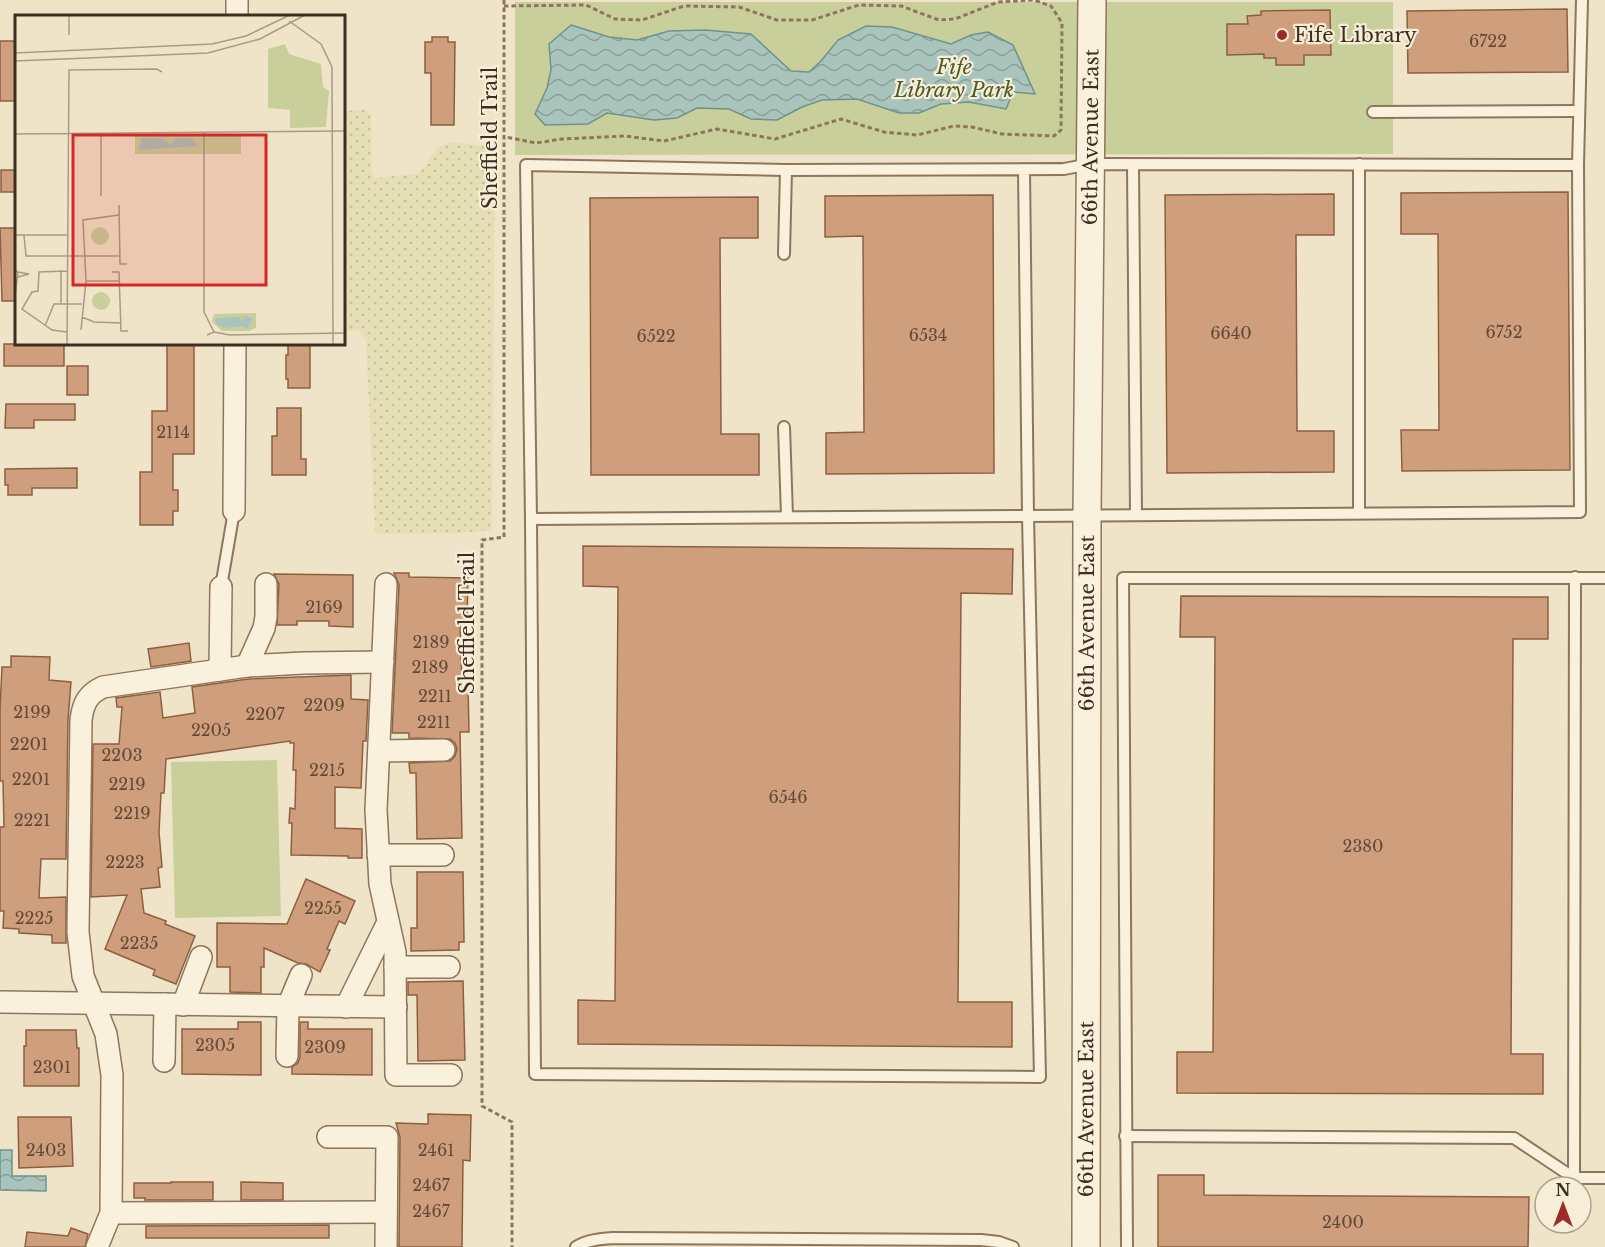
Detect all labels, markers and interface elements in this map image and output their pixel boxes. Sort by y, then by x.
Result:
inset map [15,15,345,345]
place label: Fife Library [1294,23,1417,47]
marker: Fife Library [1275,28,1289,42]
house number: 6722 [1469,31,1507,51]
street label: 66th Avenue East [1078,48,1104,225]
park label: Fife Library Park [893,55,1014,102]
street label: Sheffield Trail [478,67,502,209]
house number: 6752 [1485,322,1523,342]
house number: 6640 [1210,323,1252,343]
house number: 6534 [909,325,947,345]
house number: 6522 [636,326,676,346]
house number: 2114 [156,422,190,442]
street label: 66th Avenue East [1075,534,1099,711]
street label: Sheffield Trail [455,552,479,694]
house number: 2169 [305,597,343,617]
house number: 2189 [413,632,449,652]
house number: 2189 [412,657,448,677]
house number: 2211 [418,686,452,706]
house number: 2209 [303,695,345,715]
house number: 2199 [13,702,51,722]
house number: 2207 [245,704,286,724]
house number: 2211 [417,712,451,732]
house number: 2205 [191,720,231,740]
house number: 2201 [10,734,48,754]
house number: 2203 [102,745,143,765]
house number: 2215 [309,760,345,780]
house number: 2201 [12,769,50,789]
house number: 2219 [108,774,146,794]
house number: 6546 [768,787,808,807]
house number: 2219 [113,803,151,823]
house number: 2221 [14,810,50,830]
house number: 2380 [1343,836,1383,856]
house number: 2223 [105,852,145,872]
house number: 2255 [304,898,342,918]
house number: 2225 [15,908,53,928]
house number: 2235 [120,933,158,953]
street label: 66th Avenue East [1074,1020,1098,1197]
house number: 2305 [195,1035,235,1055]
house number: 2309 [304,1037,346,1057]
house number: 2301 [33,1057,71,1077]
house number: 2403 [26,1140,66,1160]
house number: 2461 [418,1140,454,1160]
house number: 2467 [412,1175,451,1195]
north arrow [1533,1175,1593,1235]
text: N [1555,1180,1571,1200]
house number: 2467 [412,1201,451,1221]
house number: 2400 [1322,1212,1364,1232]

